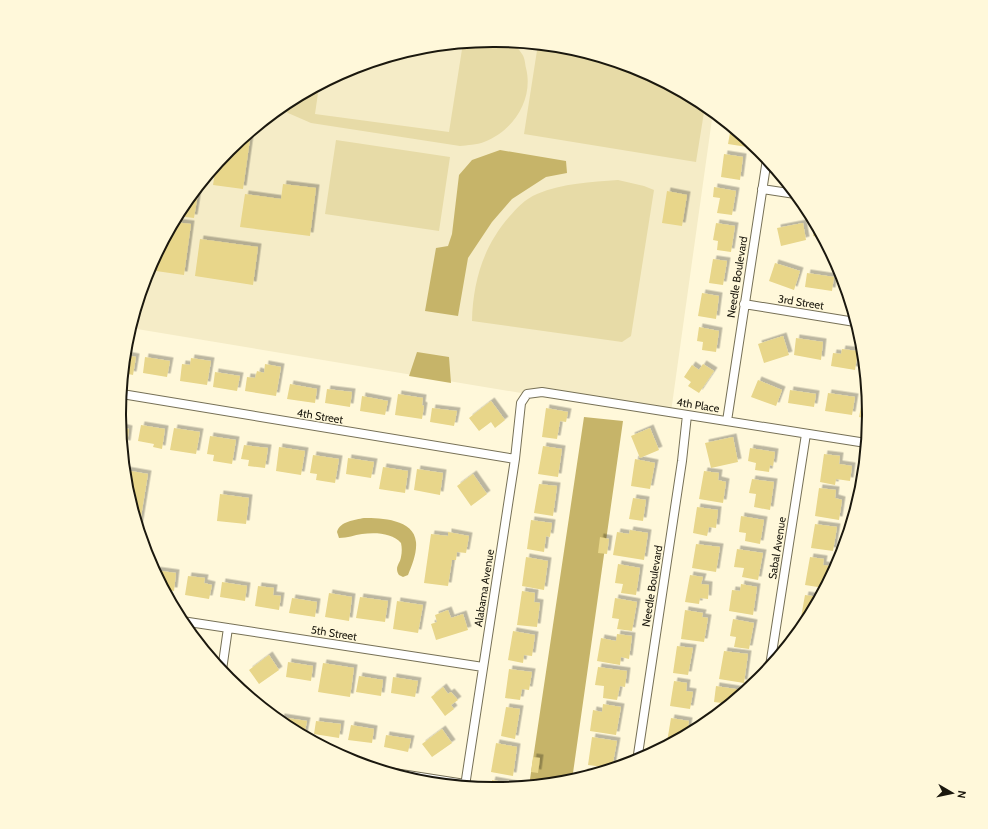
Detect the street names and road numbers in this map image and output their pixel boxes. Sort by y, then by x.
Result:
street label: Needle Boulevard [724,235,750,319]
street label: 3rd Street [777,291,825,313]
street label: 4th Place [676,395,721,415]
street label: 4th Street [296,405,344,427]
street label: Sabal Avenue [765,515,789,580]
street label: Needle Boulevard [639,544,665,628]
street label: Alabama Avenue [471,548,497,628]
street label: 5th Street [310,622,358,644]

